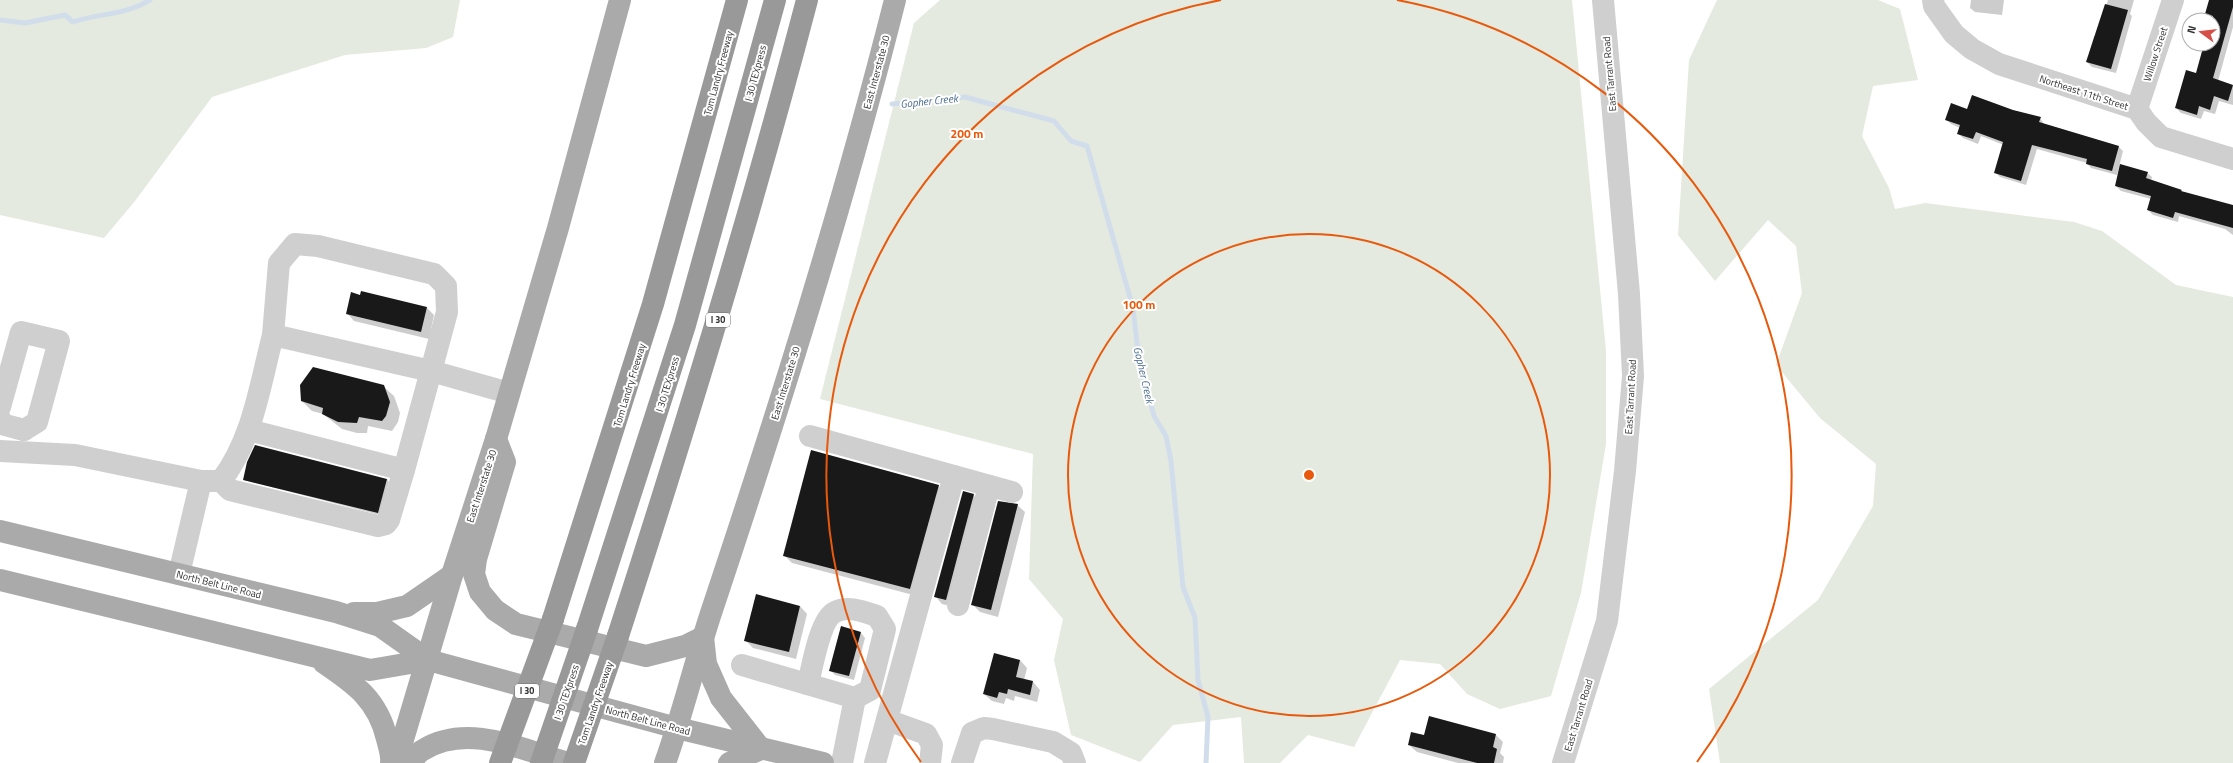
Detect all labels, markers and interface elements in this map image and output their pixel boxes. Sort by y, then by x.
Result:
north arrow [2181,12,2221,52]
text: N [2183,24,2200,35]
street label: Willow Street [2140,25,2171,83]
street label: Tom Landry Freeway [700,29,737,117]
street label: East Interstate 30 [859,33,894,111]
street label: East Tarrant Road [1599,36,1620,112]
street label: I 30 TEXpress [741,43,770,103]
street label: Northeast 11th Street [2037,71,2131,114]
water label: Gopher Creek [900,90,960,112]
text: 200 m [951,124,983,143]
text: 100 m [1123,295,1155,314]
road number: I 30 [706,313,730,327]
street label: Tom Landry Freeway [610,341,649,429]
street label: East Interstate 30 [767,344,804,422]
water label: Gopher Creek [1130,345,1159,406]
street label: I 30 TEXpress [652,354,683,414]
street label: East Tarrant Road [1621,359,1640,435]
street label: East Interstate 30 [463,447,500,525]
centre of rings [1302,468,1316,482]
street label: North Belt Line Road [175,567,263,602]
street label: Tom Landry Freeway [574,659,617,747]
street label: I 30 TEXpress [550,662,583,722]
street label: East Tarrant Road [1560,677,1597,753]
road number: I 30 [515,684,539,698]
street label: North Belt Line Road [604,702,692,739]

